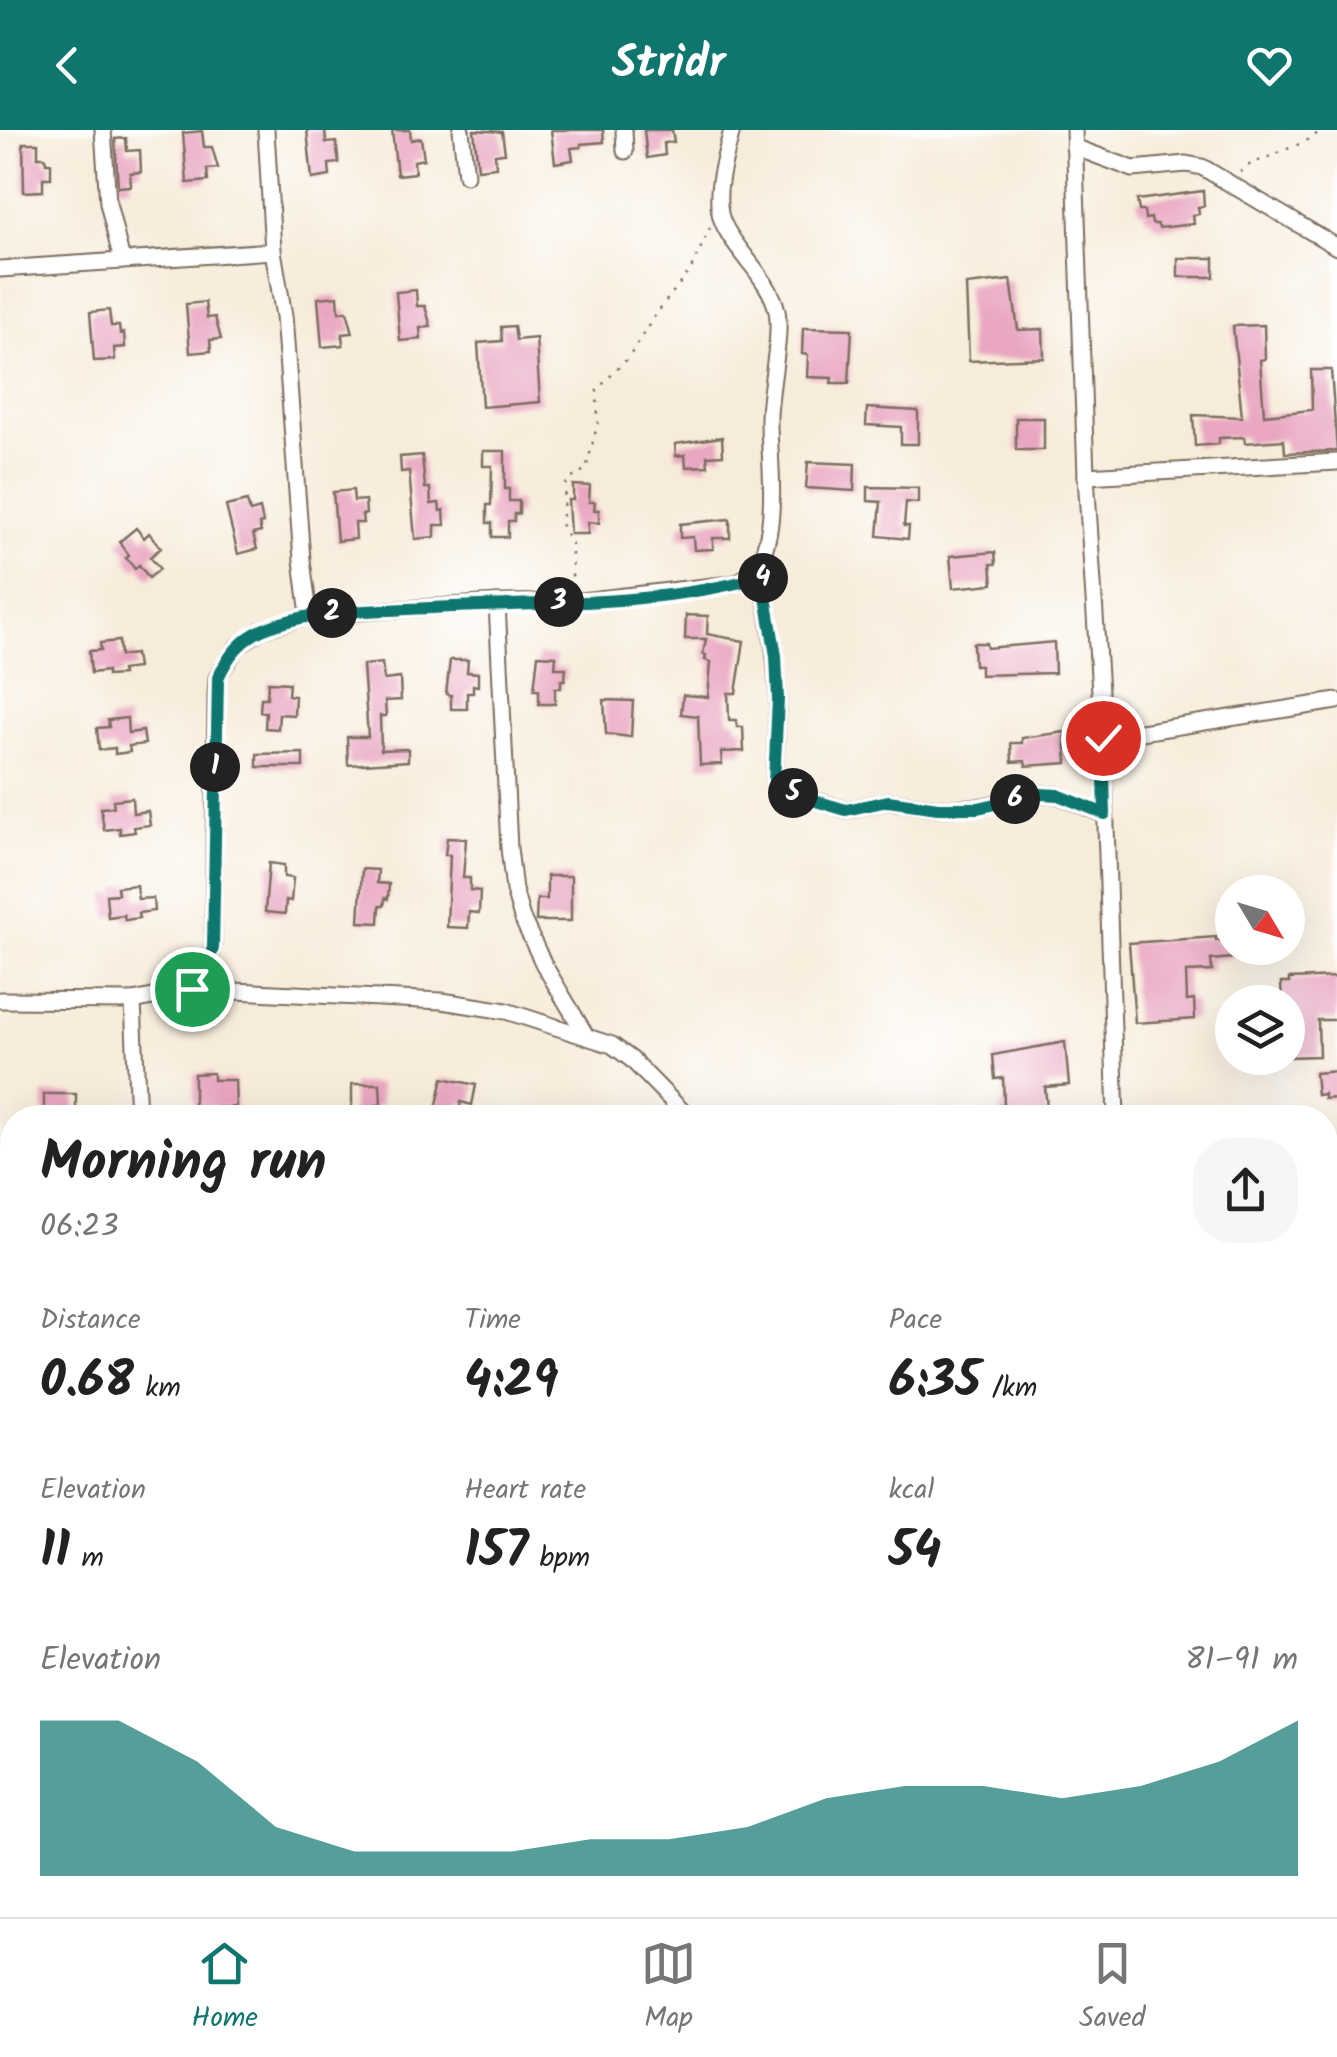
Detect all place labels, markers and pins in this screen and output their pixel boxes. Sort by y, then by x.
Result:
pin: 4 [738,553,788,603]
pin: 3 [534,577,584,627]
pin: 2 [307,588,357,638]
pin [1061,696,1146,781]
pin: 1 [190,742,240,792]
pin: 5 [768,768,818,818]
pin: 6 [990,774,1040,824]
pin [150,947,235,1032]

